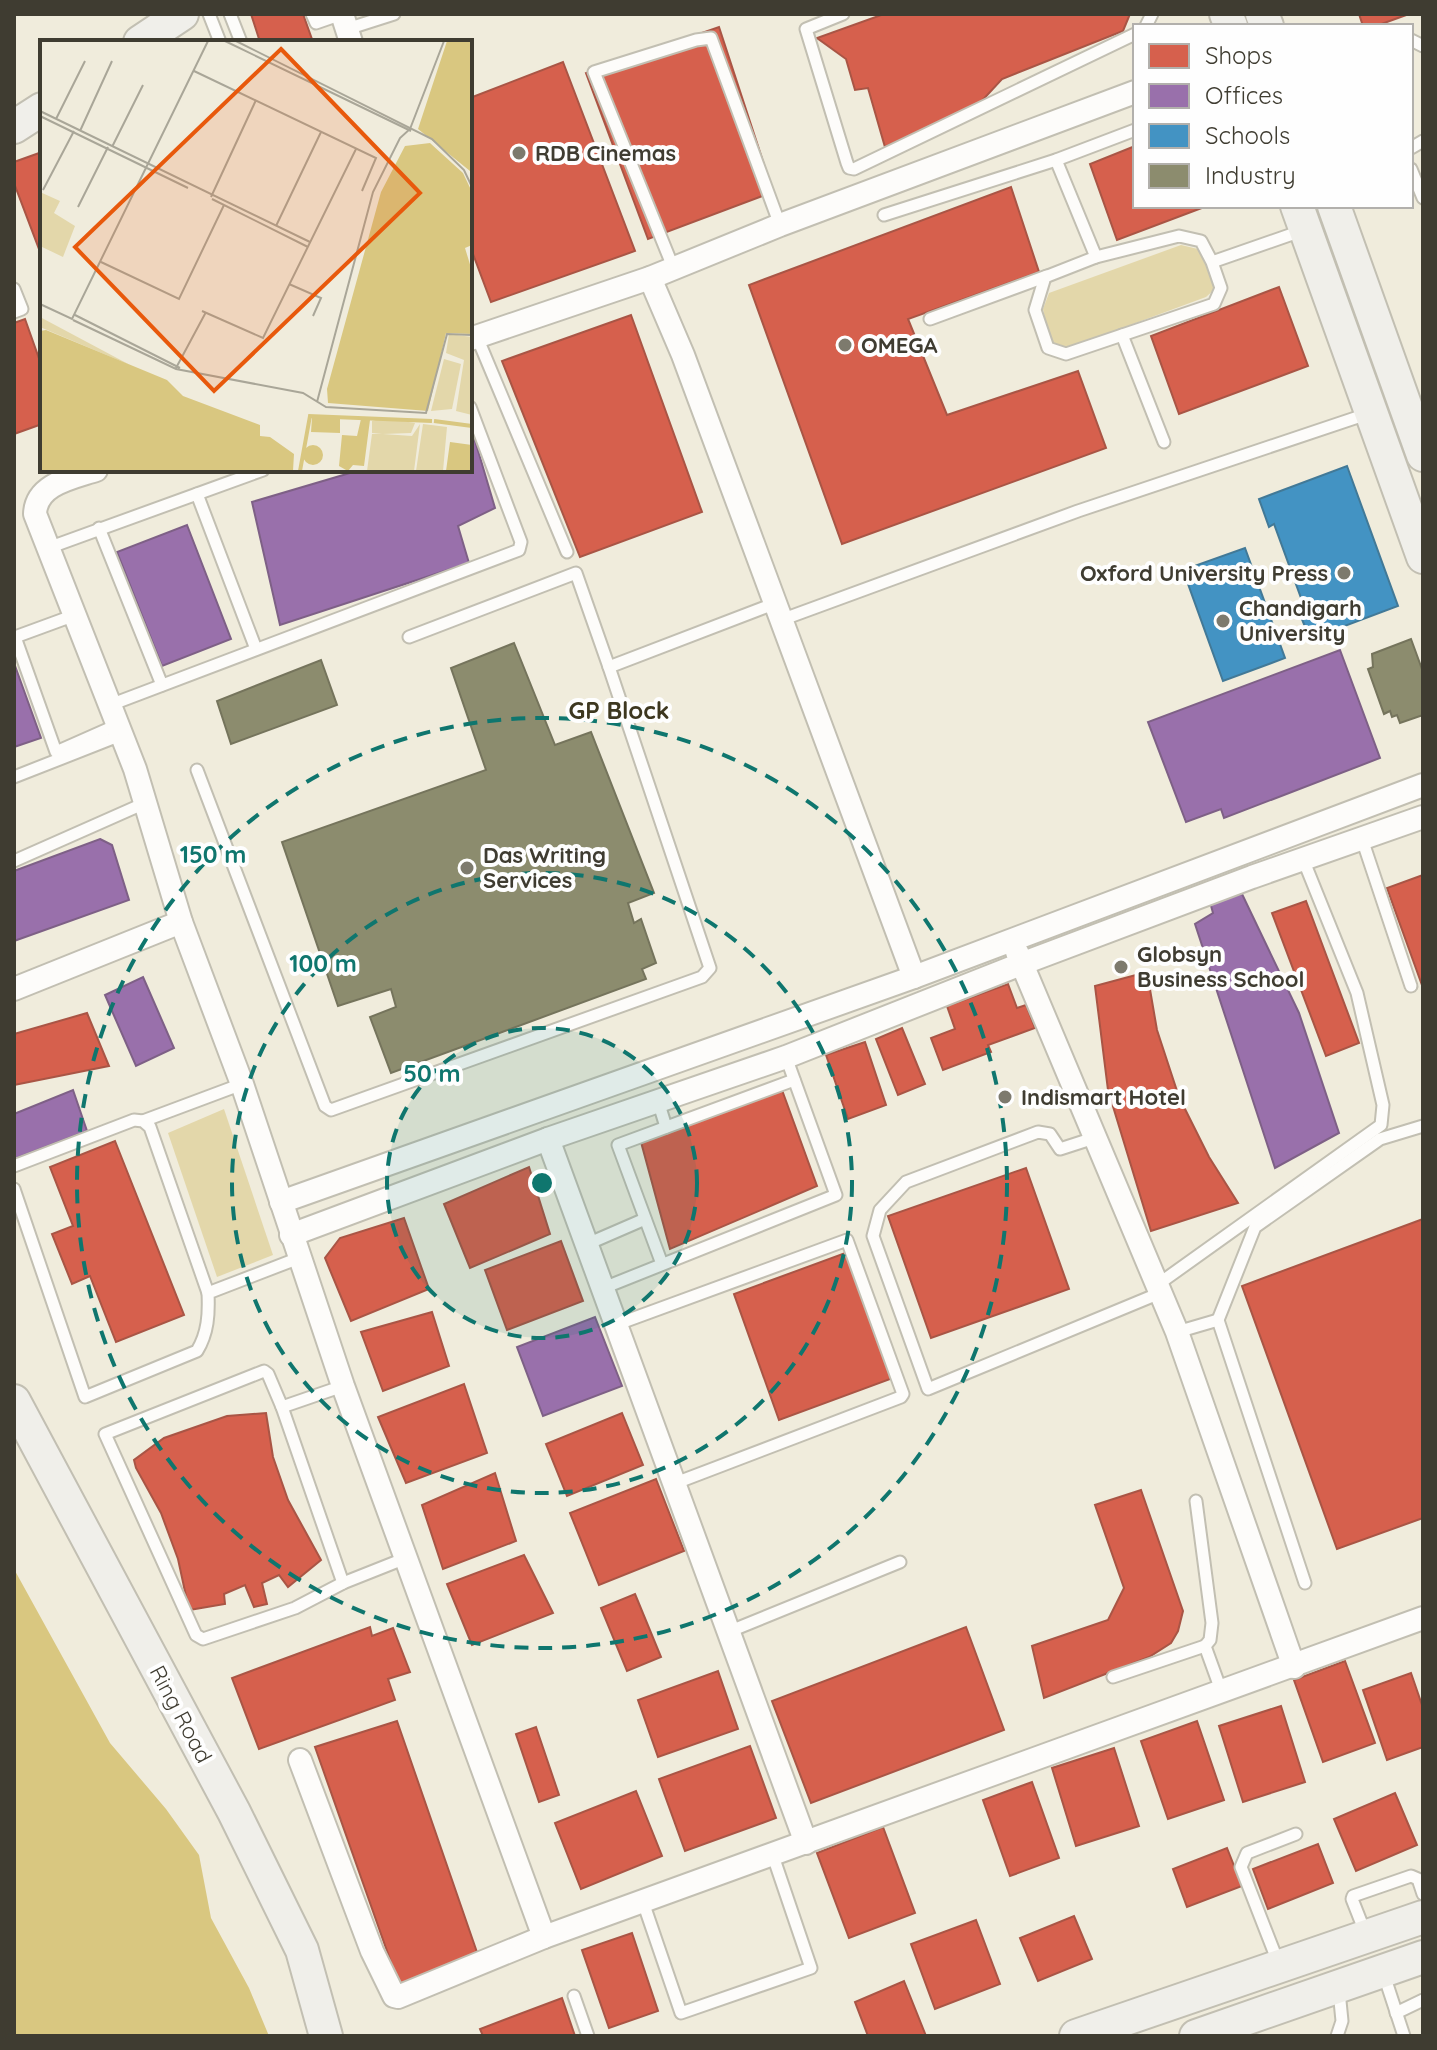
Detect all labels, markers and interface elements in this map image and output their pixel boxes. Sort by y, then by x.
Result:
legend [1133,24,1413,208]
inset map [40,40,472,472]
text: Shops [1205,40,1272,70]
text: Offices [1205,80,1283,110]
text: Schools [1205,120,1290,150]
place label: RDB Cinemas [535,139,676,167]
marker: RDB Cinemas [510,144,528,162]
text: Industry [1205,160,1296,190]
place label: OMEGA [861,331,938,359]
marker: OMEGA [836,336,854,354]
place label: Oxford University Press [1080,559,1328,587]
marker: Oxford University Press [1335,564,1353,582]
place label: Chandigarh University [1239,594,1362,647]
marker: Chandigarh University [1214,612,1232,630]
district label: GP Block [569,695,669,725]
text: 150 m [180,839,246,869]
place label: Das Writing Services [483,841,606,894]
marker: Das Writing Services [458,859,476,877]
place label: Globsyn Business School [1137,940,1304,993]
text: 100 m [289,948,357,978]
marker: Globsyn Business School [1112,958,1130,976]
text: 50 m [403,1058,461,1088]
place label: Indismart Hotel [1021,1083,1186,1111]
marker: Indismart Hotel [996,1088,1014,1106]
centre of rings [528,1169,556,1197]
street label: Ring Road [144,1660,218,1768]

